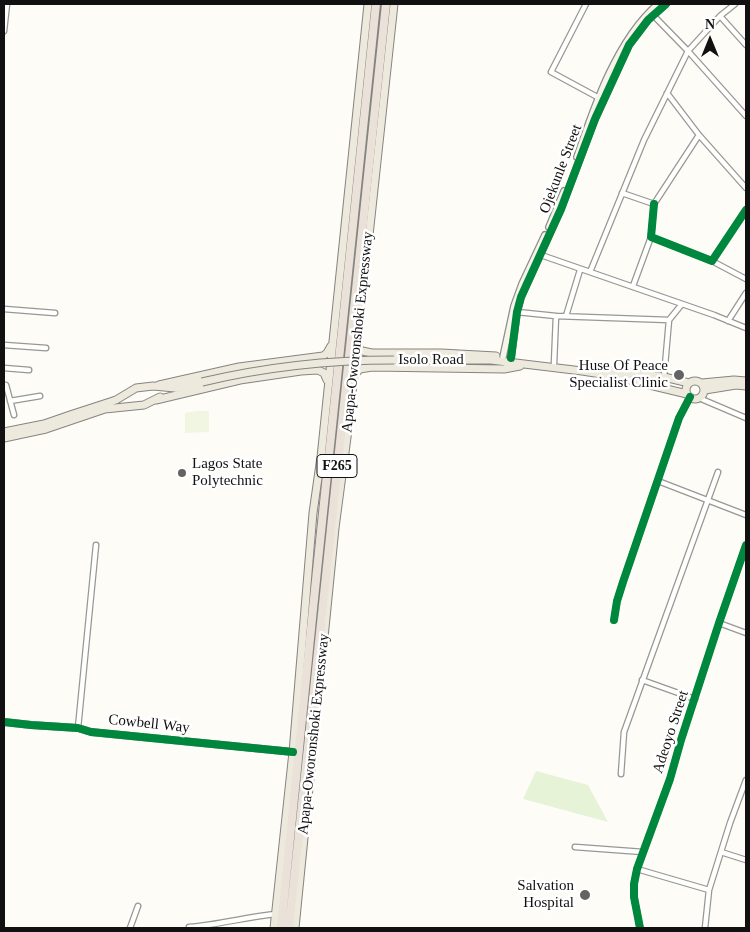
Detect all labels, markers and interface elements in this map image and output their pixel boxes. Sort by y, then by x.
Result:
north arrow [685,15,735,65]
text: N [705,17,715,32]
street label: Ojekunle Street [536,122,586,216]
street label: Apapa-Oworonshoki Expressway [338,231,378,433]
street label: Isolo Road [398,351,464,369]
place label: Huse Of Peace Specialist Clinic [569,357,668,392]
marker: Huse Of Peace Specialist Clinic [672,368,686,382]
road number: F265 [317,454,357,478]
place label: Lagos State Polytechnic [192,455,263,490]
marker: Lagos State Polytechnic [176,467,188,479]
street label: Apapa-Oworonshoki Expressway [294,633,334,835]
street label: Adeoyo Street [649,688,693,776]
street label: Cowbell Way [107,711,191,737]
place label: Salvation Hospital [517,877,574,912]
marker: Salvation Hospital [578,888,592,902]

